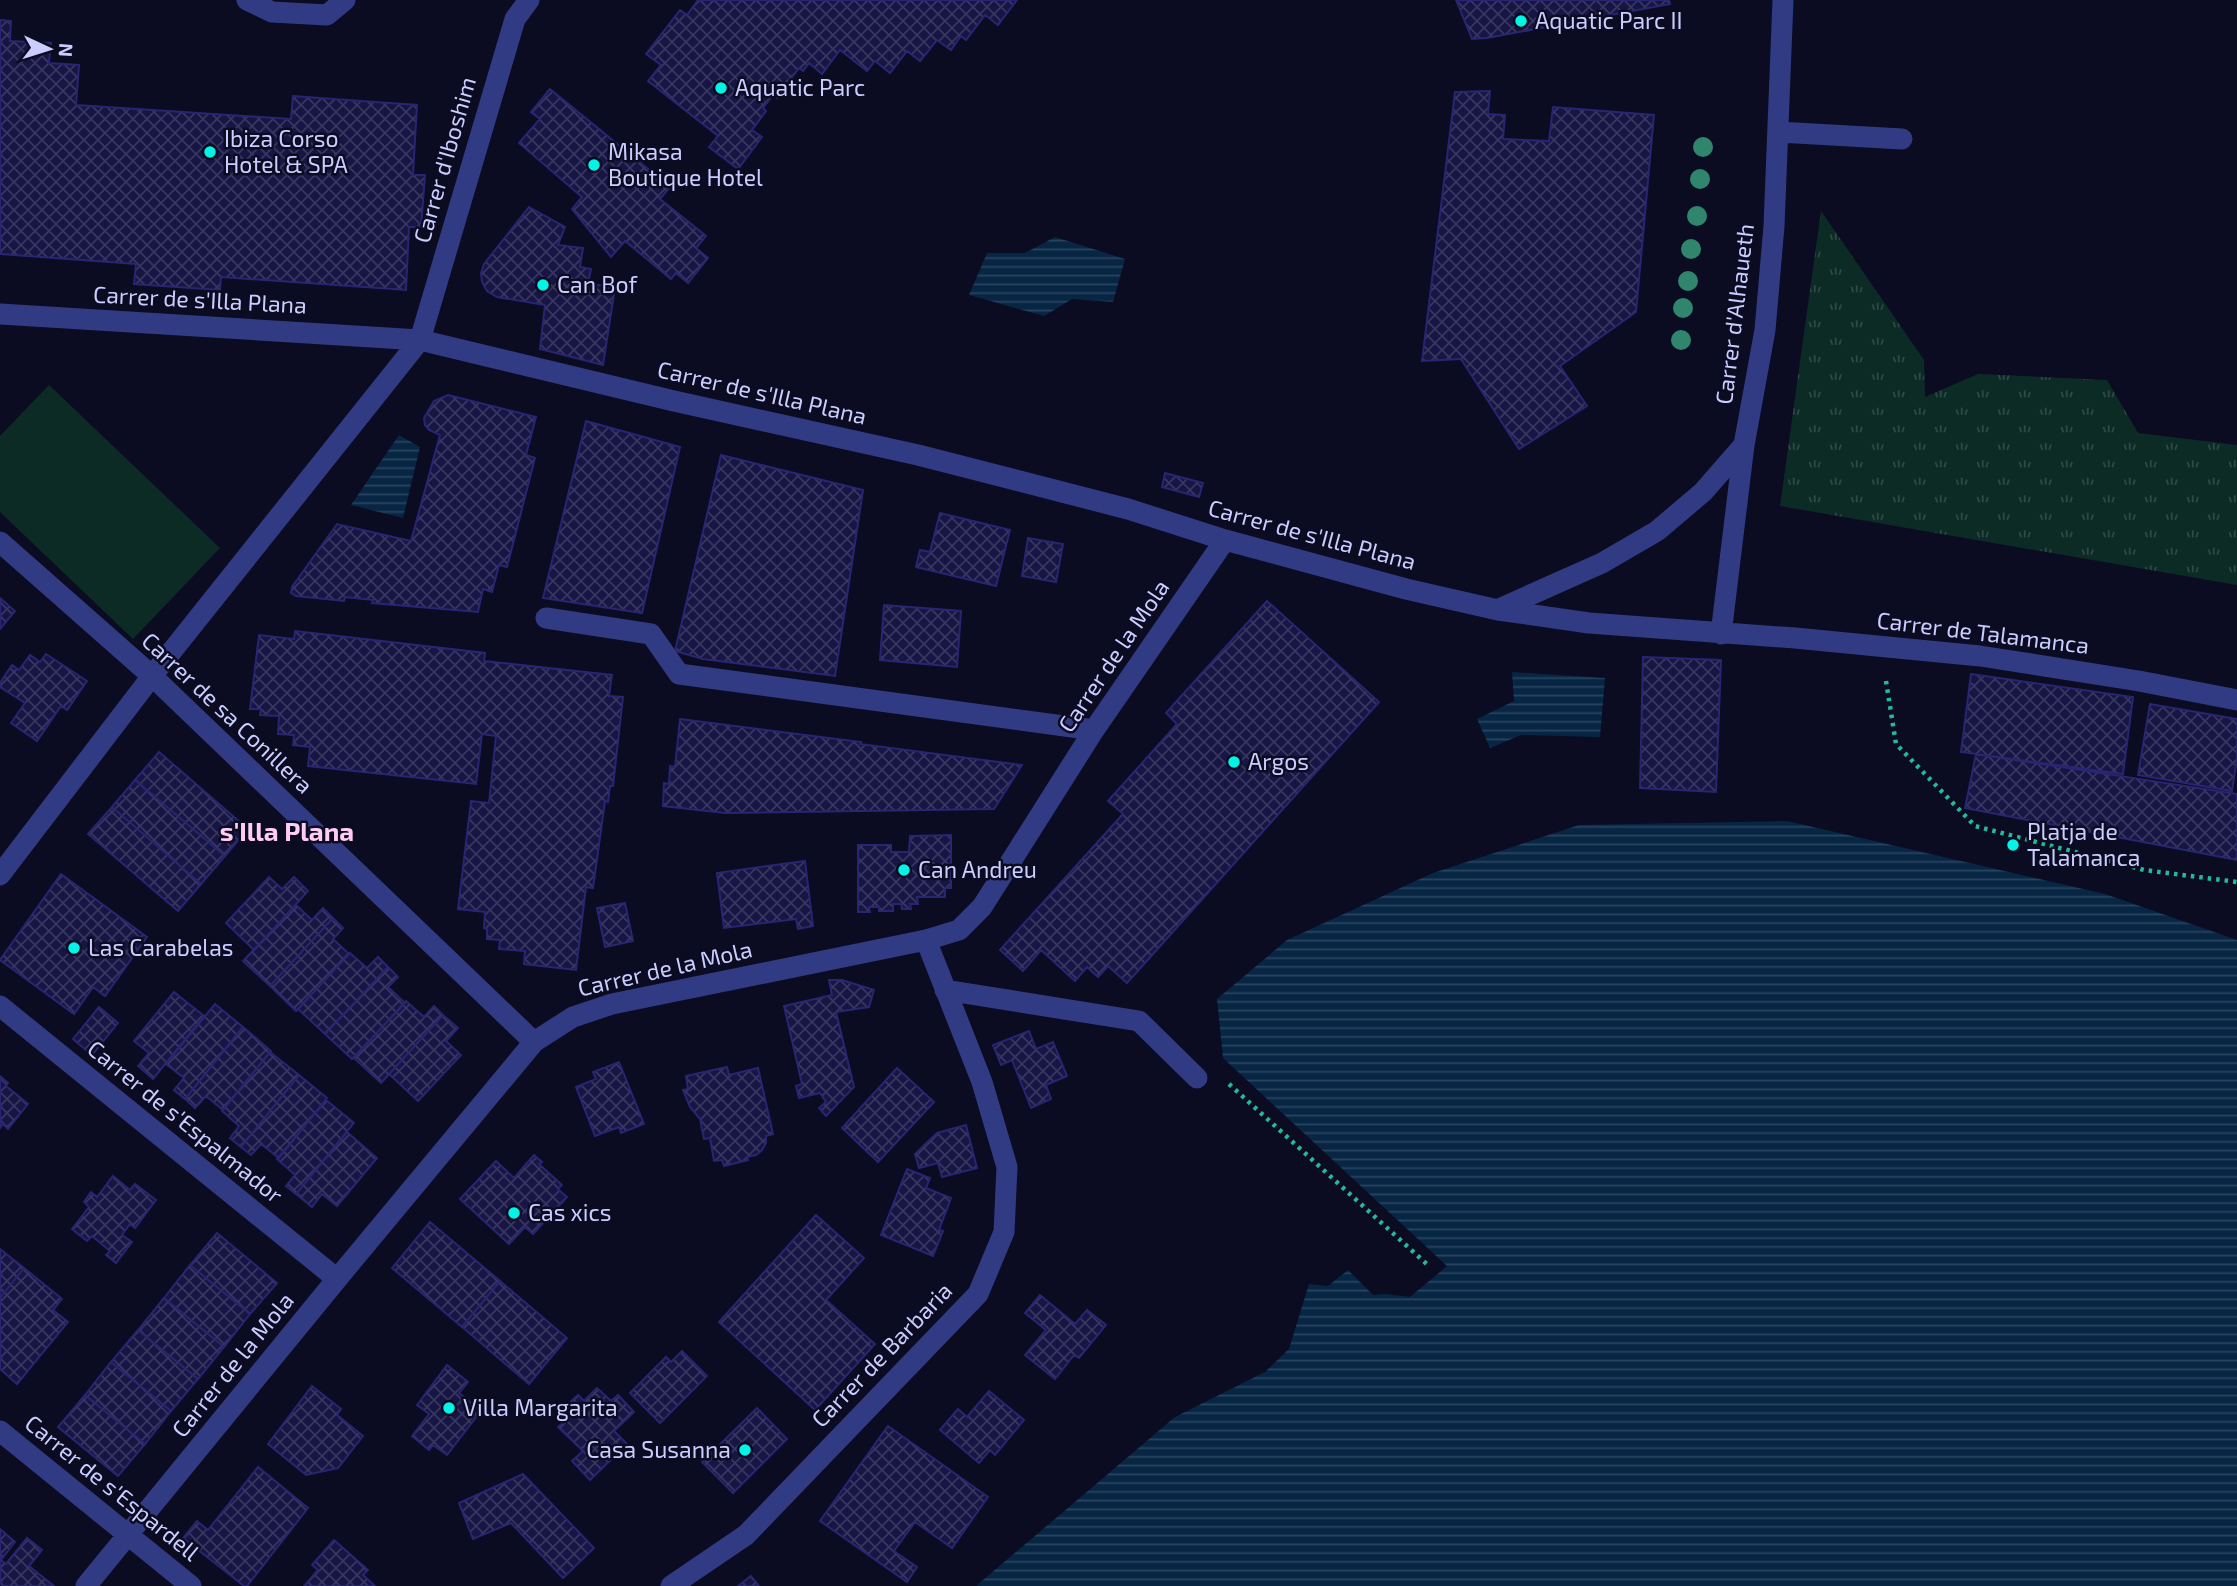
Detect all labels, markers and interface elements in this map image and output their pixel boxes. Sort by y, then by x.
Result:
place label: Aquatic Parc II [1535,6,1682,34]
marker: Aquatic Parc II [1513,13,1529,29]
north arrow [14,14,84,84]
text: N [55,43,78,58]
place label: Aquatic Parc [735,73,865,101]
street label: Carrer d'Iboshim [407,74,481,246]
marker: Aquatic Parc [713,80,729,96]
place label: Ibiza Corso Hotel & SPA [224,124,348,178]
place label: Mikasa Boutique Hotel [608,137,763,191]
marker: Ibiza Corso Hotel & SPA [202,144,218,160]
marker: Mikasa Boutique Hotel [586,157,602,173]
street label: Carrer d'Alhaueth [1709,222,1759,406]
place label: Can Bof [557,270,639,298]
marker: Can Bof [535,277,551,293]
street label: Carrer de s'Illa Plana [93,279,307,319]
street label: Carrer de s'Illa Plana [655,354,869,430]
street label: Carrer de s'Illa Plana [1205,493,1419,575]
street label: Carrer de la Mola [1052,574,1175,737]
street label: Carrer de Talamanca [1875,605,2091,659]
street label: Carrer de sa Conillera [136,626,319,799]
place label: Argos [1248,747,1309,775]
marker: Argos [1226,754,1242,770]
district label: s'Illa Plana [220,815,354,846]
place label: Platja de Talamanca [2027,817,2140,871]
marker: Platja de Talamanca [2005,837,2021,853]
place label: Can Andreu [918,855,1037,883]
marker: Can Andreu [896,862,912,878]
place label: Las Carabelas [88,933,233,961]
street label: Carrer de la Mola [575,934,755,1002]
marker: Las Carabelas [66,940,82,956]
street label: Carrer de s'Espalmador [82,1034,289,1209]
place label: Cas xics [528,1198,611,1226]
marker: Cas xics [506,1205,522,1221]
street label: Carrer de Barbaria [805,1276,957,1432]
street label: Carrer de la Mola [165,1286,299,1442]
place label: Villa Margarita [463,1393,618,1421]
marker: Villa Margarita [441,1400,457,1416]
street label: Carrer de s'Espardell [20,1408,205,1566]
place label: Casa Susanna [586,1435,731,1463]
marker: Casa Susanna [737,1442,753,1458]

